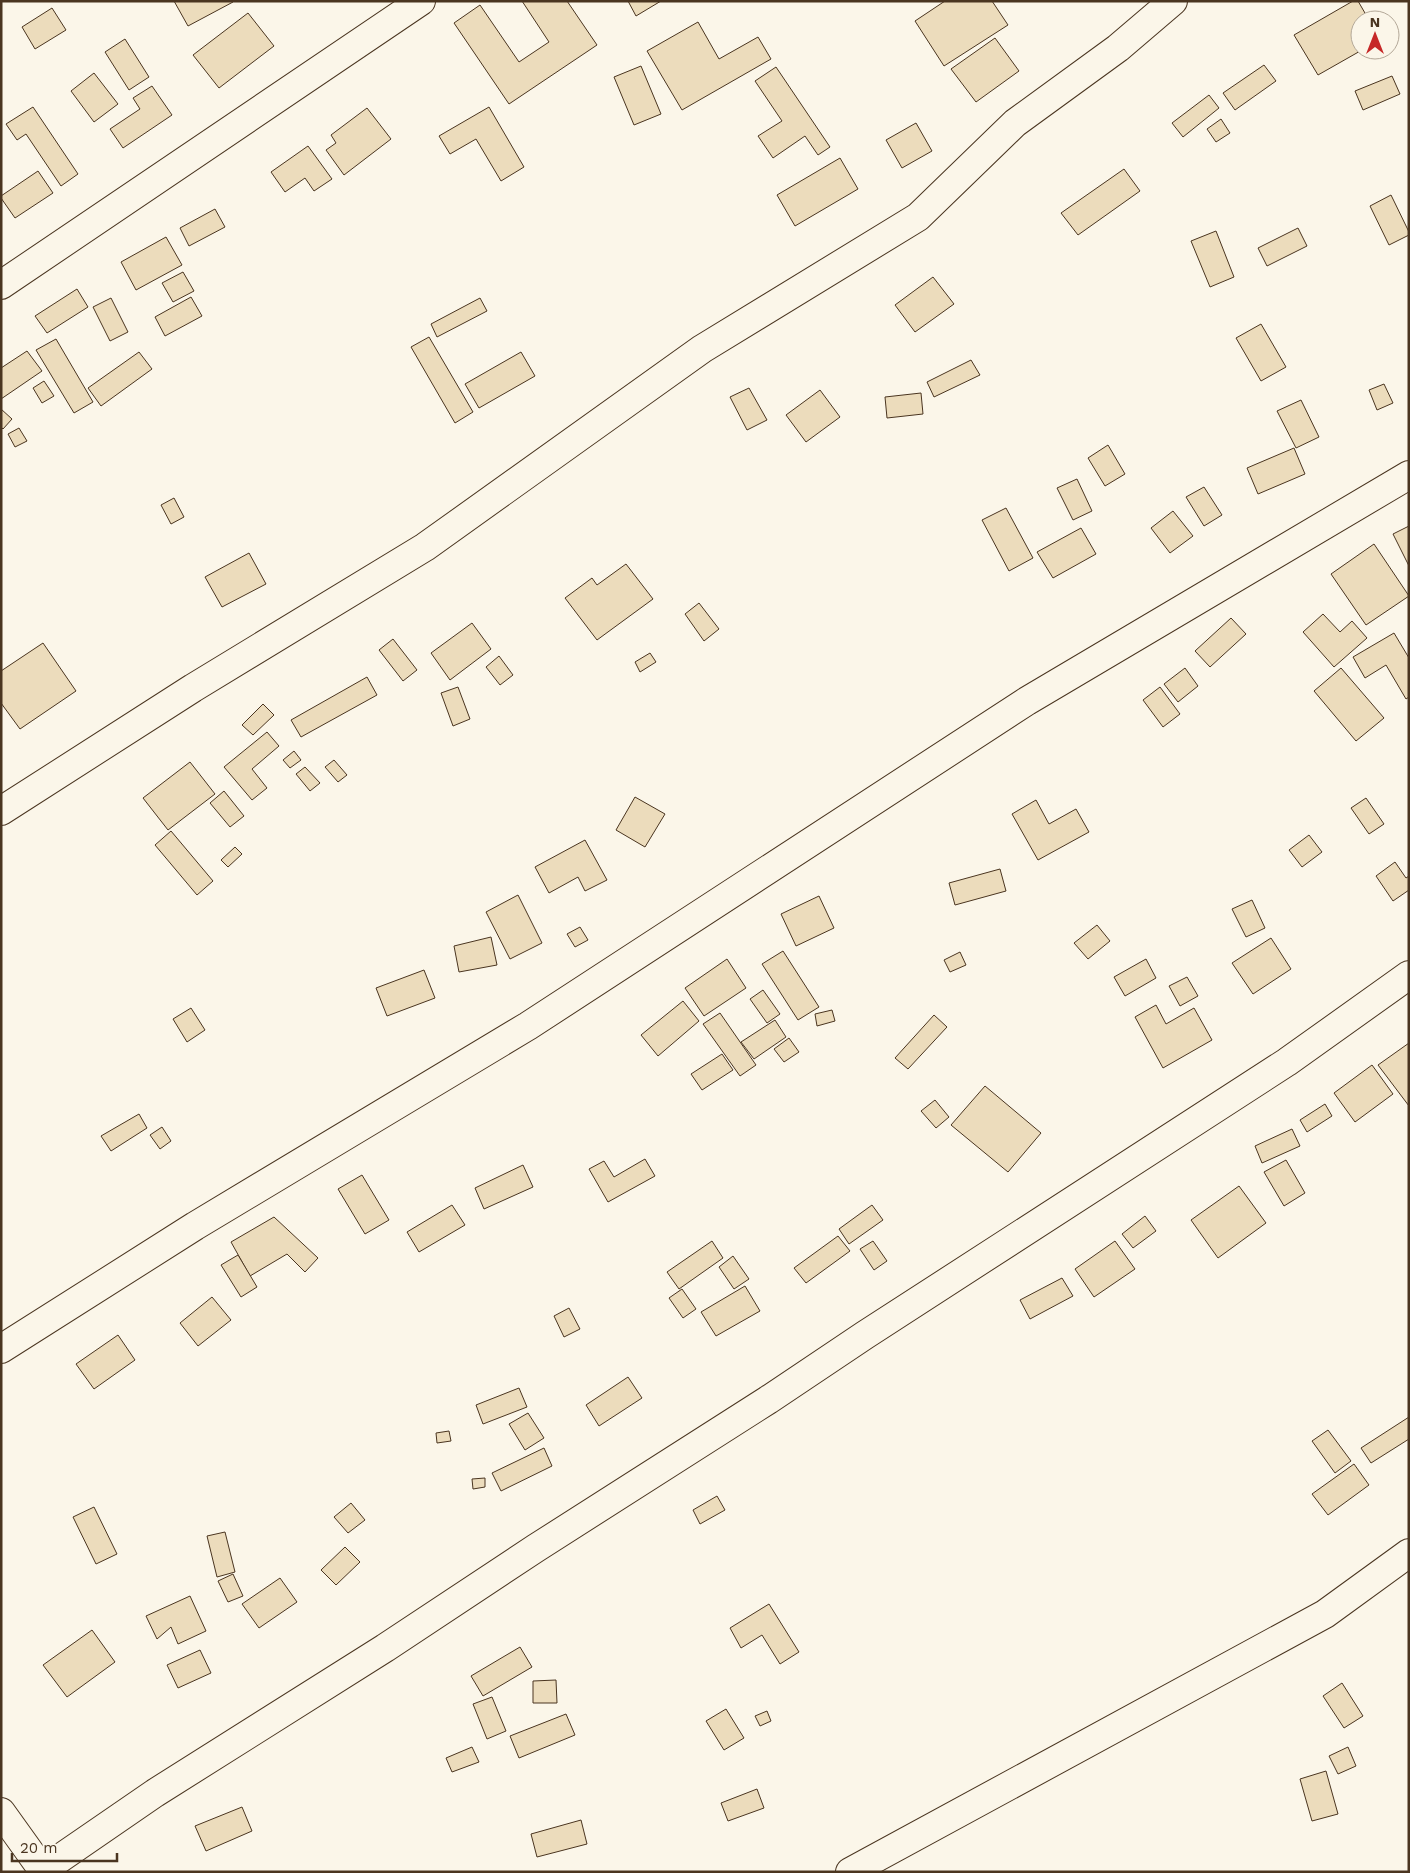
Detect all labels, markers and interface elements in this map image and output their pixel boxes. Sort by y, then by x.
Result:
north arrow [1350,10,1400,60]
text: N [1370,14,1380,30]
scale bar [12,1830,118,1862]
text: 20 m [20,1839,58,1857]

